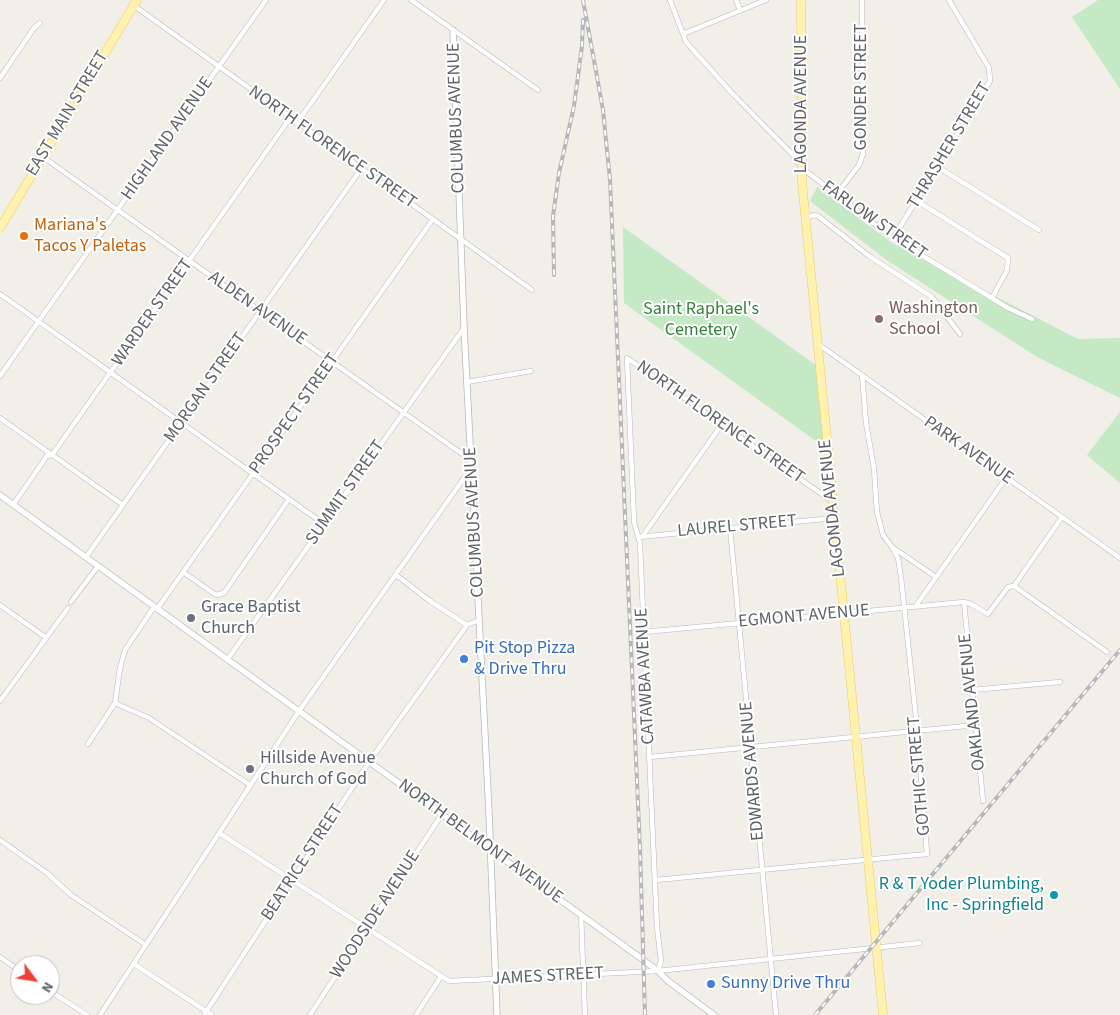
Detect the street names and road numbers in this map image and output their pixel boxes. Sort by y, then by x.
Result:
street label: GONDER STREET [851,24,873,150]
street label: LAGONDA AVENUE [791,35,813,173]
street label: COLUMBUS AVENUE [444,42,470,194]
street label: EAST MAIN STREET [22,47,114,181]
street label: HIGHLAND AVENUE [118,73,218,205]
street label: THRASHER STREET [904,79,996,213]
street label: NORTH FLORENCE STREET [244,82,420,214]
street label: FARLOW STREET [817,177,931,265]
street label: WARDER STREET [108,255,198,371]
street label: ALDEN AVENUE [204,267,310,351]
street label: MORGAN STREET [160,329,252,447]
street label: PROSPECT STREET [245,349,345,479]
street label: NORTH FLORENCE STREET [632,357,808,489]
street label: PARK AVENUE [919,412,1017,490]
street label: SUMMIT STREET [302,436,390,550]
street label: LAGONDA AVENUE [815,438,851,578]
street label: COLUMBUS AVENUE [460,446,490,598]
street label: LAUREL STREET [676,511,798,543]
street label: EGMONT AVENUE [738,601,870,633]
street label: CATAWBA AVENUE [632,607,660,745]
street label: OAKLAND AVENUE [955,632,991,772]
street label: EDWARDS AVENUE [736,700,770,842]
street label: GOTHIC STREET [904,715,936,837]
street label: NORTH BELMONT AVENUE [393,775,567,909]
street label: BEATRICE STREET [257,801,349,925]
street label: WOODSIDE AVENUE [326,847,426,983]
street label: JAMES STREET [492,963,604,991]

